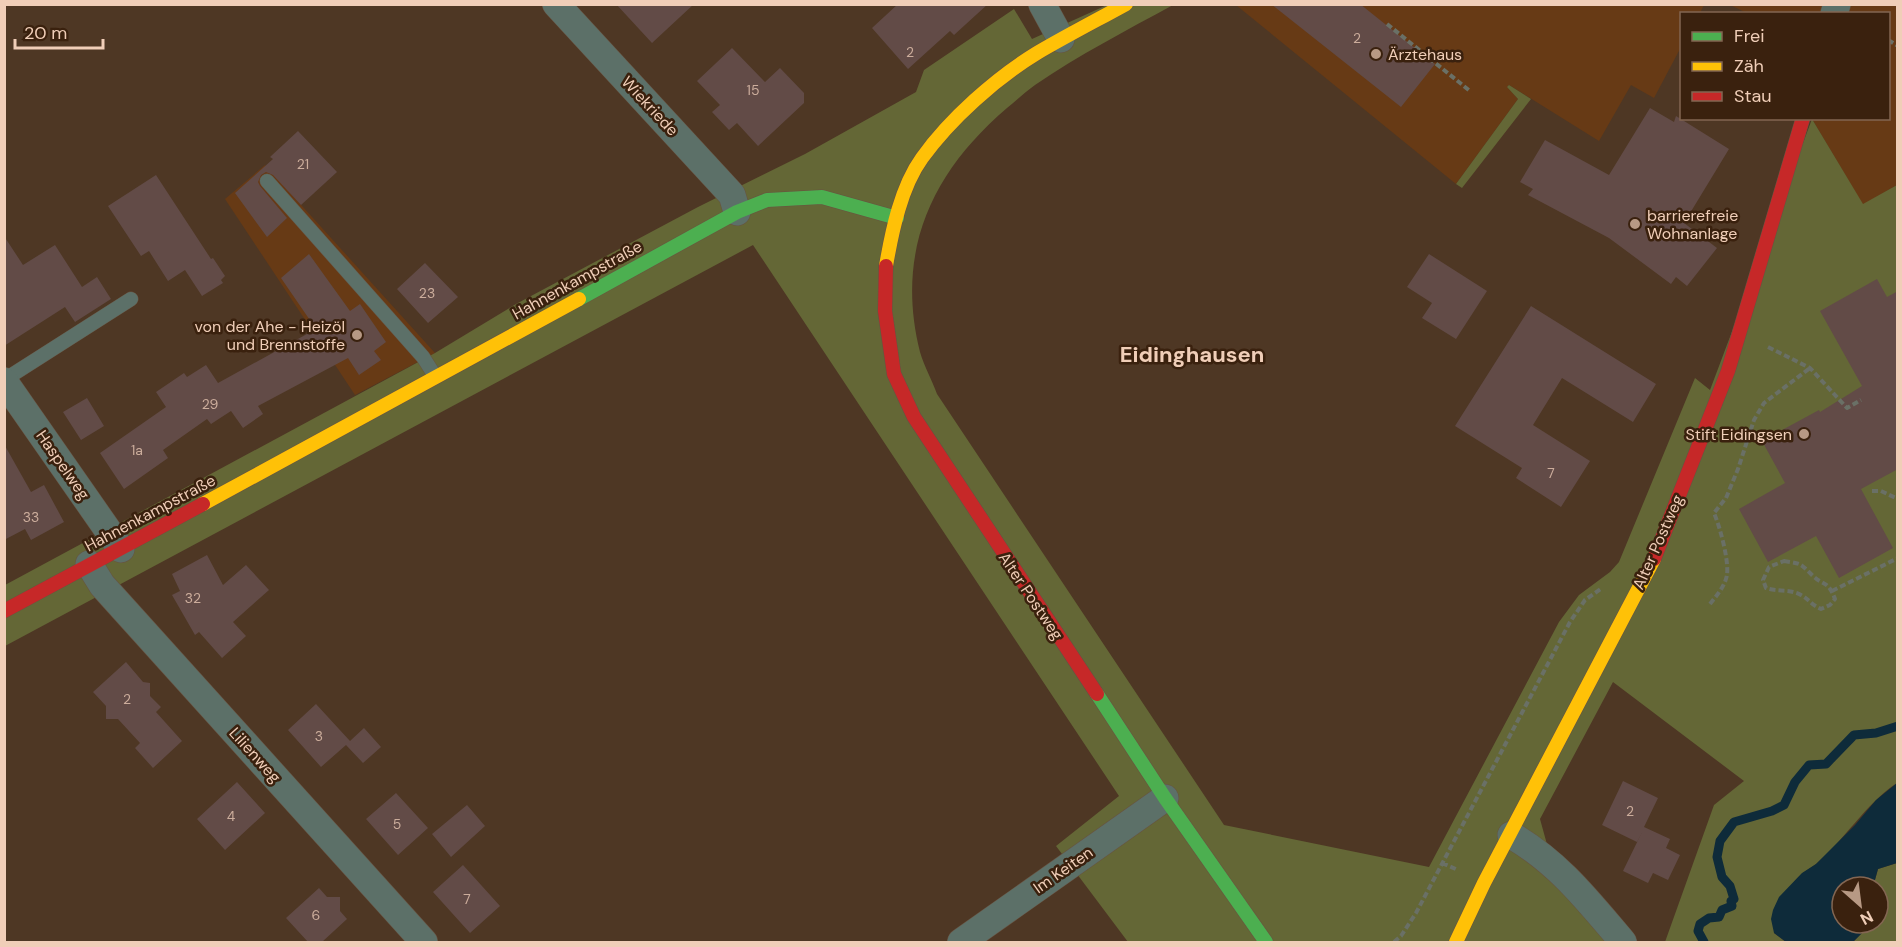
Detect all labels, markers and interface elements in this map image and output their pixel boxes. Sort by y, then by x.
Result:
scale bar [15,12,104,50]
legend [1680,12,1890,120]
text: 20 m [24,21,67,45]
text: Frei [1734,24,1765,48]
house number: 2 [1353,29,1361,47]
house number: 2 [906,43,914,61]
place label: Ärztehaus [1388,44,1462,65]
marker: Ärztehaus [1369,47,1383,61]
text: Zäh [1734,54,1764,78]
street label: Wiekriede [617,72,683,140]
house number: 15 [747,81,759,99]
text: Stau [1734,84,1772,108]
house number: 21 [297,155,309,173]
place label: barrierefreie Wohnanlage [1647,205,1738,244]
marker: barrierefreie Wohnanlage [1628,217,1642,231]
street label: Hahnenkampstraße [508,236,646,324]
house number: 23 [419,284,435,302]
place label: von der Ahe - Heizöl und Brennstoffe [194,316,345,355]
marker: von der Ahe - Heizöl und Brennstoffe [350,328,364,342]
district label: Eidinghausen [1120,340,1264,369]
house number: 29 [202,395,219,413]
place label: Stift Eidingsen [1685,424,1792,445]
street label: Haspelweg [31,426,95,504]
marker: Stift Eidingsen [1797,427,1811,441]
house number: 1a [131,441,143,459]
house number: 7 [1547,464,1555,482]
street label: Hahnenkampstraße [81,470,219,556]
street label: Alter Postweg [1628,491,1688,593]
house number: 33 [23,508,39,526]
street label: Alter Postweg [994,548,1068,644]
house number: 32 [185,589,201,607]
house number: 2 [123,690,131,708]
street label: Lilienweg [225,723,286,787]
house number: 3 [315,727,323,745]
house number: 2 [1626,802,1634,820]
house number: 4 [227,807,236,825]
house number: 5 [393,815,401,833]
street label: Im Keiten [1029,842,1097,898]
north arrow [1830,875,1890,935]
house number: 7 [463,890,471,908]
house number: 6 [312,906,320,924]
text: N [1857,906,1877,930]

